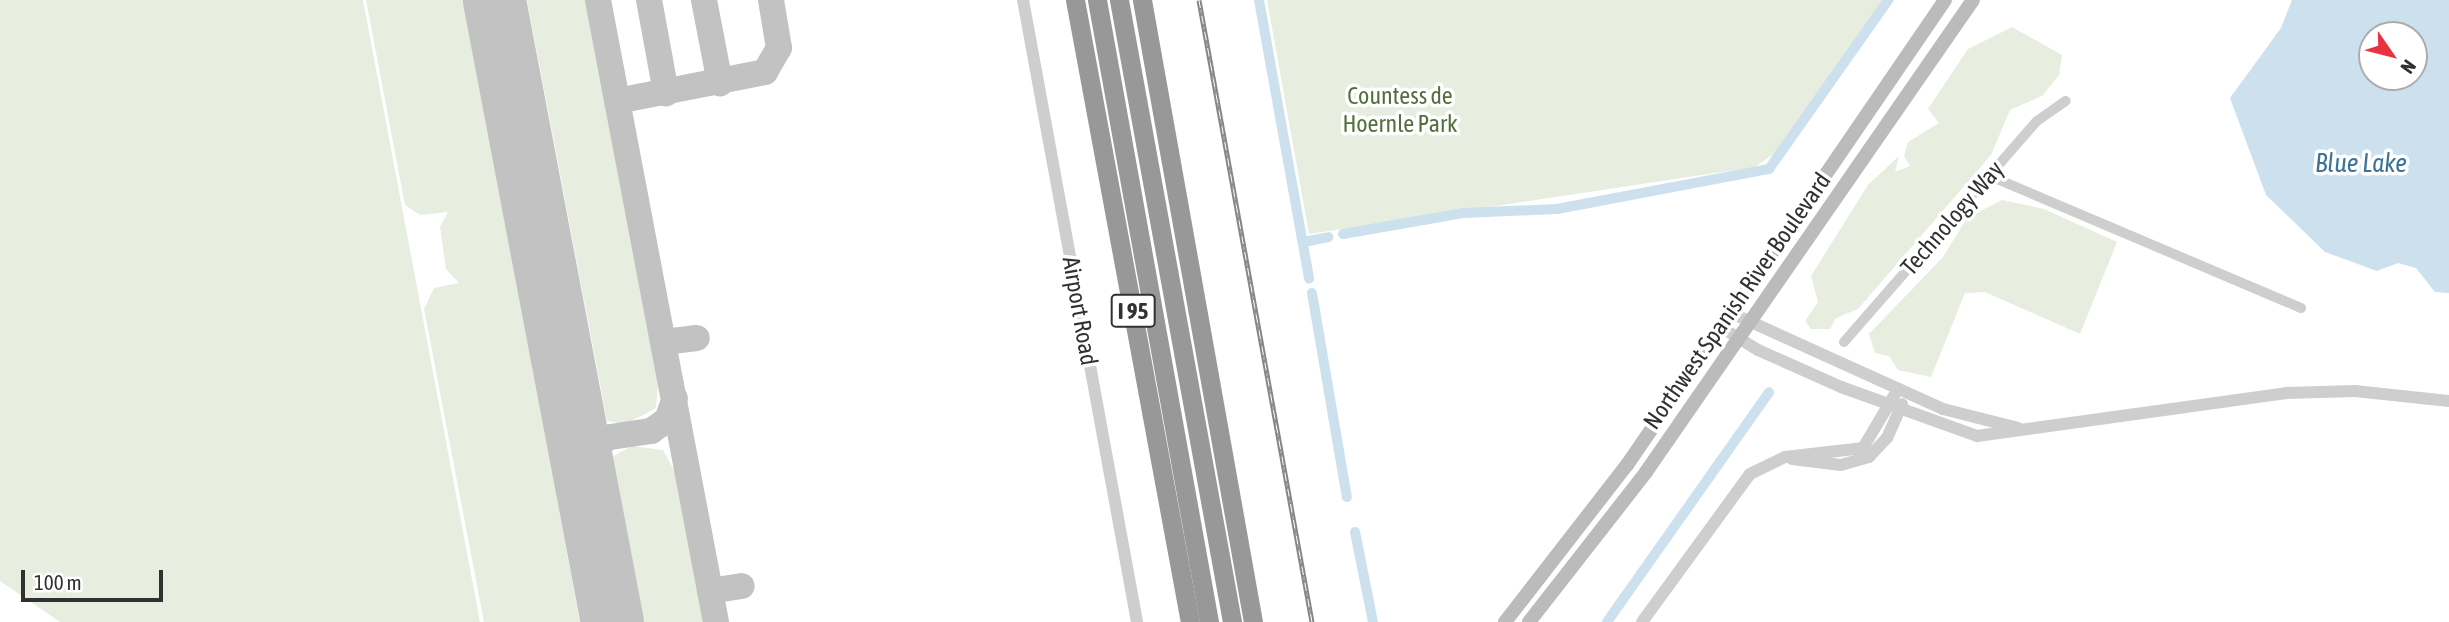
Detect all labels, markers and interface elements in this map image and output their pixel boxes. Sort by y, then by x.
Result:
north arrow [2358,21,2428,91]
text: N [2396,56,2421,78]
park label: Countess de Hoernle Park [1342,82,1458,138]
water label: Blue Lake [2315,148,2407,180]
street label: Technology Way [1895,155,2009,281]
street label: Northwest Spanish River Boulevard [1637,167,1837,435]
street label: Airport Road [1056,254,1104,368]
road number: I 95 [1110,292,1156,330]
scale bar [24,556,166,600]
text: 100 m [34,570,82,594]

